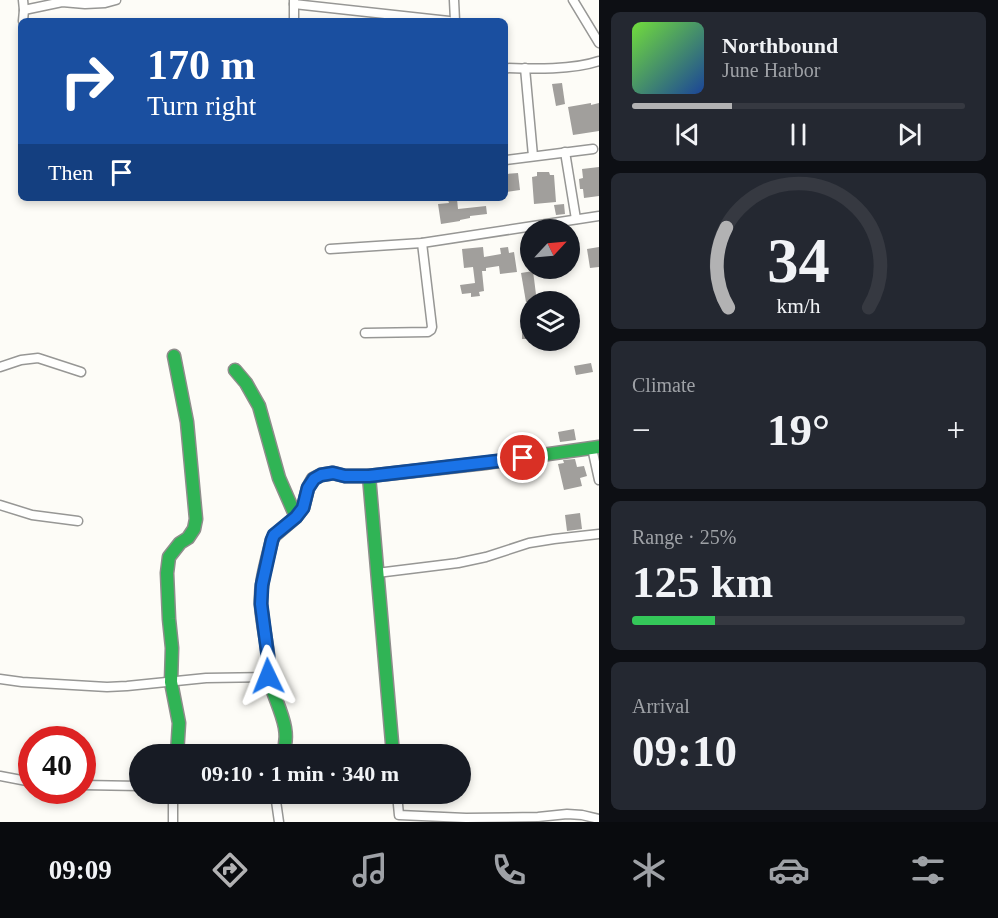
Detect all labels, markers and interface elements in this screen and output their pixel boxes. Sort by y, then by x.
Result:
text: Northbound [722,33,838,58]
icon: right [48,42,126,120]
text: 170 m [147,42,256,88]
text: June Harbor [722,59,820,81]
text: Turn right [147,91,256,121]
icon: previous [671,118,704,151]
icon: pause [782,118,815,151]
icon: next [893,118,926,151]
icon: arrive [105,156,138,189]
text: Then [48,160,93,185]
north arrow [520,219,580,279]
map controls [520,219,580,351]
text: 34 [767,226,830,295]
button: layers [520,291,580,351]
text: km/h [776,294,821,318]
text: Climate [632,374,695,396]
text: 19° [767,405,830,455]
text: − [632,412,651,448]
text: + [946,412,965,448]
pin [497,432,548,483]
icon: arrive [506,441,539,474]
text: Range · 25% [632,526,736,548]
text: 125 km [632,557,773,607]
position arrow [236,644,300,708]
text: Arrival [632,695,690,717]
speed limit sign: 40 [18,726,96,804]
text: 09:10 [632,726,737,776]
text: 09:10 · 1 min · 340 m [201,761,399,786]
icon: directions [209,849,251,891]
icon: music [349,849,391,891]
icon: phone [488,849,530,891]
icon: climate [628,849,670,891]
icon: car [768,849,810,891]
icon: filters [907,849,949,891]
text: 09:09 [49,855,112,885]

